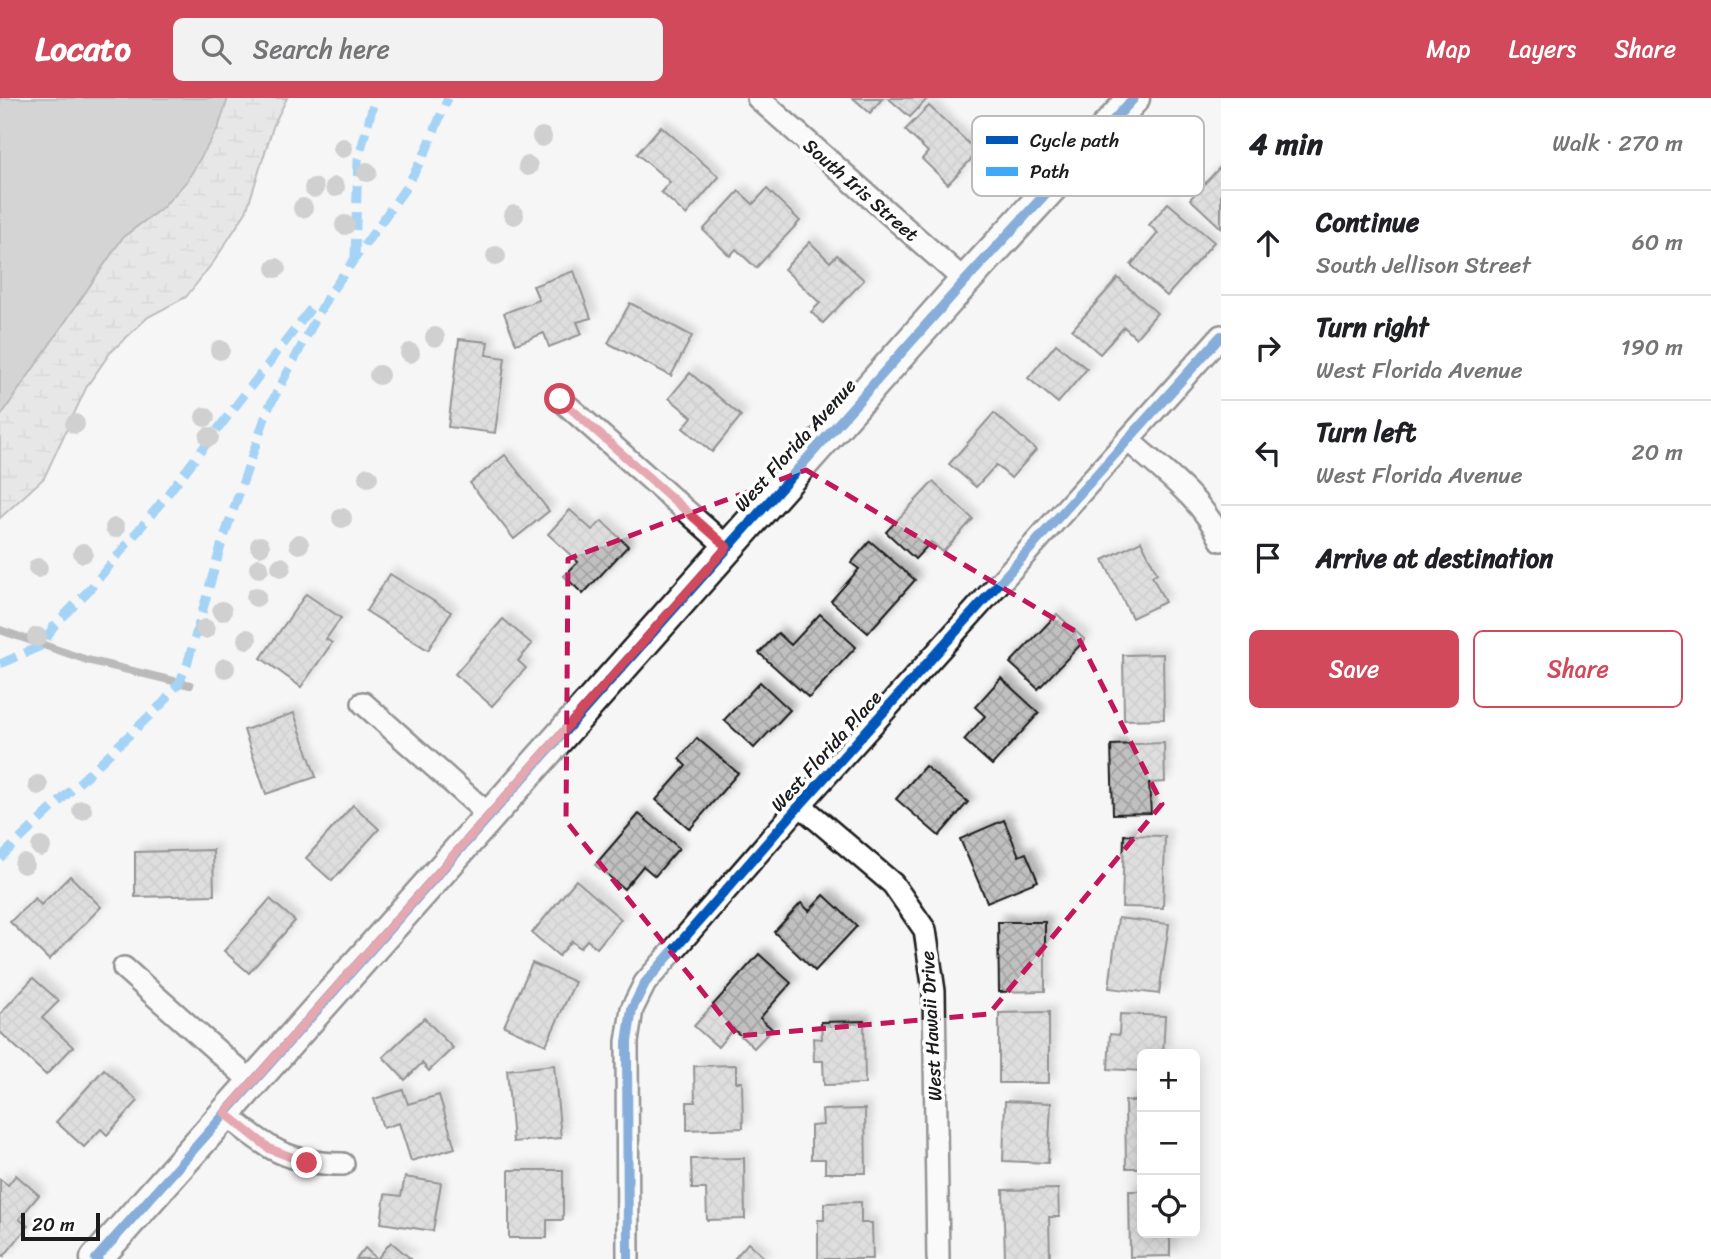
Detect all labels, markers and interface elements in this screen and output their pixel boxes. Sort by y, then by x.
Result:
search box [173,18,663,81]
text: Locato [35,20,131,78]
text: Search here [253,26,390,72]
text: Map [1426,28,1471,70]
text: Layers [1509,28,1576,70]
text: Share [1614,28,1676,70]
icon: search [197,30,235,68]
legend [972,116,1204,196]
text: 4 min [1249,117,1323,171]
text: Walk · 270 m [1552,123,1683,164]
text: Cycle path [1030,124,1119,157]
street label: South Iris Street [795,130,927,250]
text: Path [1030,155,1069,188]
text: Continue [1316,199,1419,245]
text: 60 m [1632,222,1683,263]
icon: ahead [1249,224,1287,262]
text: South Jellison Street [1316,245,1531,286]
text: Turn right [1316,304,1429,350]
text: 190 m [1621,327,1683,368]
icon: right [1249,329,1287,367]
text: West Florida Avenue [1316,350,1523,391]
street label: West Florida Avenue [726,370,864,519]
route start [544,383,575,414]
text: Turn left [1316,409,1416,455]
text: 20 m [1632,432,1683,473]
icon: left [1249,434,1287,472]
text: West Florida Avenue [1316,455,1523,496]
text: Arrive at destination [1316,535,1553,581]
icon: arrive [1249,539,1287,577]
button: Save [1249,630,1459,708]
button: Share [1473,630,1683,708]
street label: West Florida Place [762,683,890,819]
street label: West Hawaii Drive [911,950,951,1102]
map controls [1137,1049,1200,1238]
button: + [1137,1049,1200,1112]
button: − [1137,1112,1200,1175]
route end [291,1147,322,1178]
button: locate [1137,1175,1200,1238]
text: 20 m [32,1208,75,1241]
scale bar [21,1210,100,1242]

